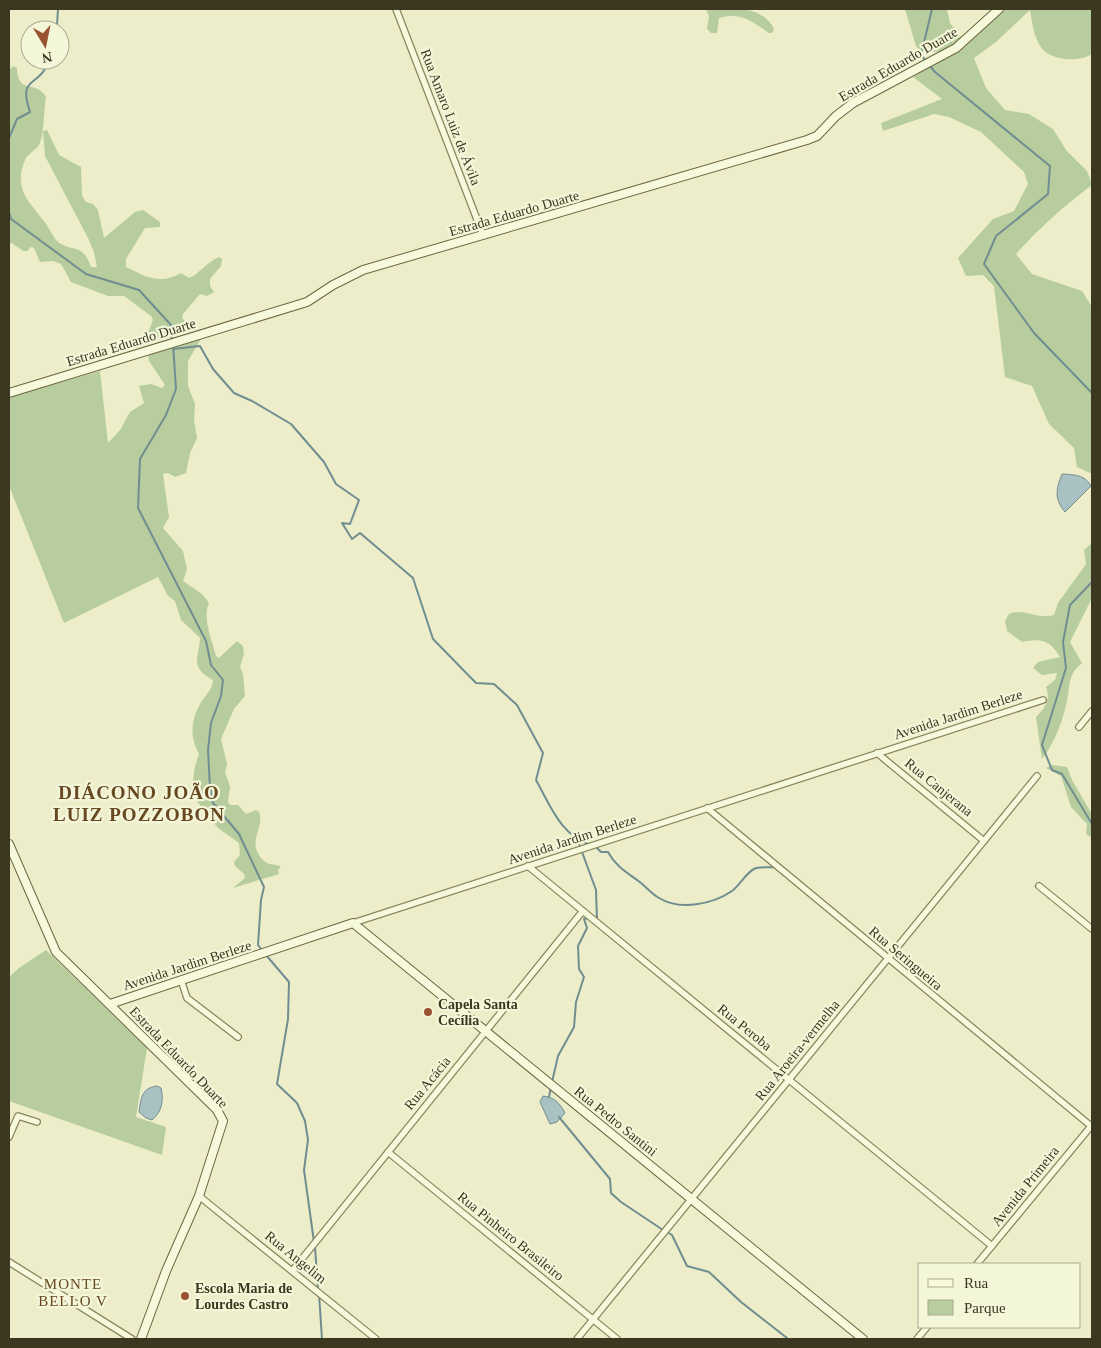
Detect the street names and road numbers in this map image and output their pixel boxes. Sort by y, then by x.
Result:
street label: Estrada Eduardo Duarte [836,24,960,105]
street label: Rua Amaro Luiz de Ávila [418,47,485,188]
street label: Estrada Eduardo Duarte [447,188,581,239]
street label: Estrada Eduardo Duarte [65,316,198,369]
street label: Avenida Jardim Berleze [892,687,1024,742]
street label: Rua Canjerana [902,756,976,820]
street label: Avenida Jardim Berleze [506,812,638,867]
street label: Rua Seringueira [866,924,946,994]
street label: Avenida Jardim Berleze [121,938,253,993]
street label: Rua Aroeira-vermelha [752,997,843,1104]
street label: Rua Peroba [715,1001,775,1054]
street label: Estrada Eduardo Duarte [127,1004,231,1111]
street label: Rua Acácia [401,1053,454,1113]
street label: Rua Pedro Santini [571,1083,660,1159]
street label: Avenida Primeira [989,1143,1063,1229]
street label: Rua Pinheiro Brasileiro [455,1189,567,1284]
street label: Rua Angelim [262,1228,329,1287]

